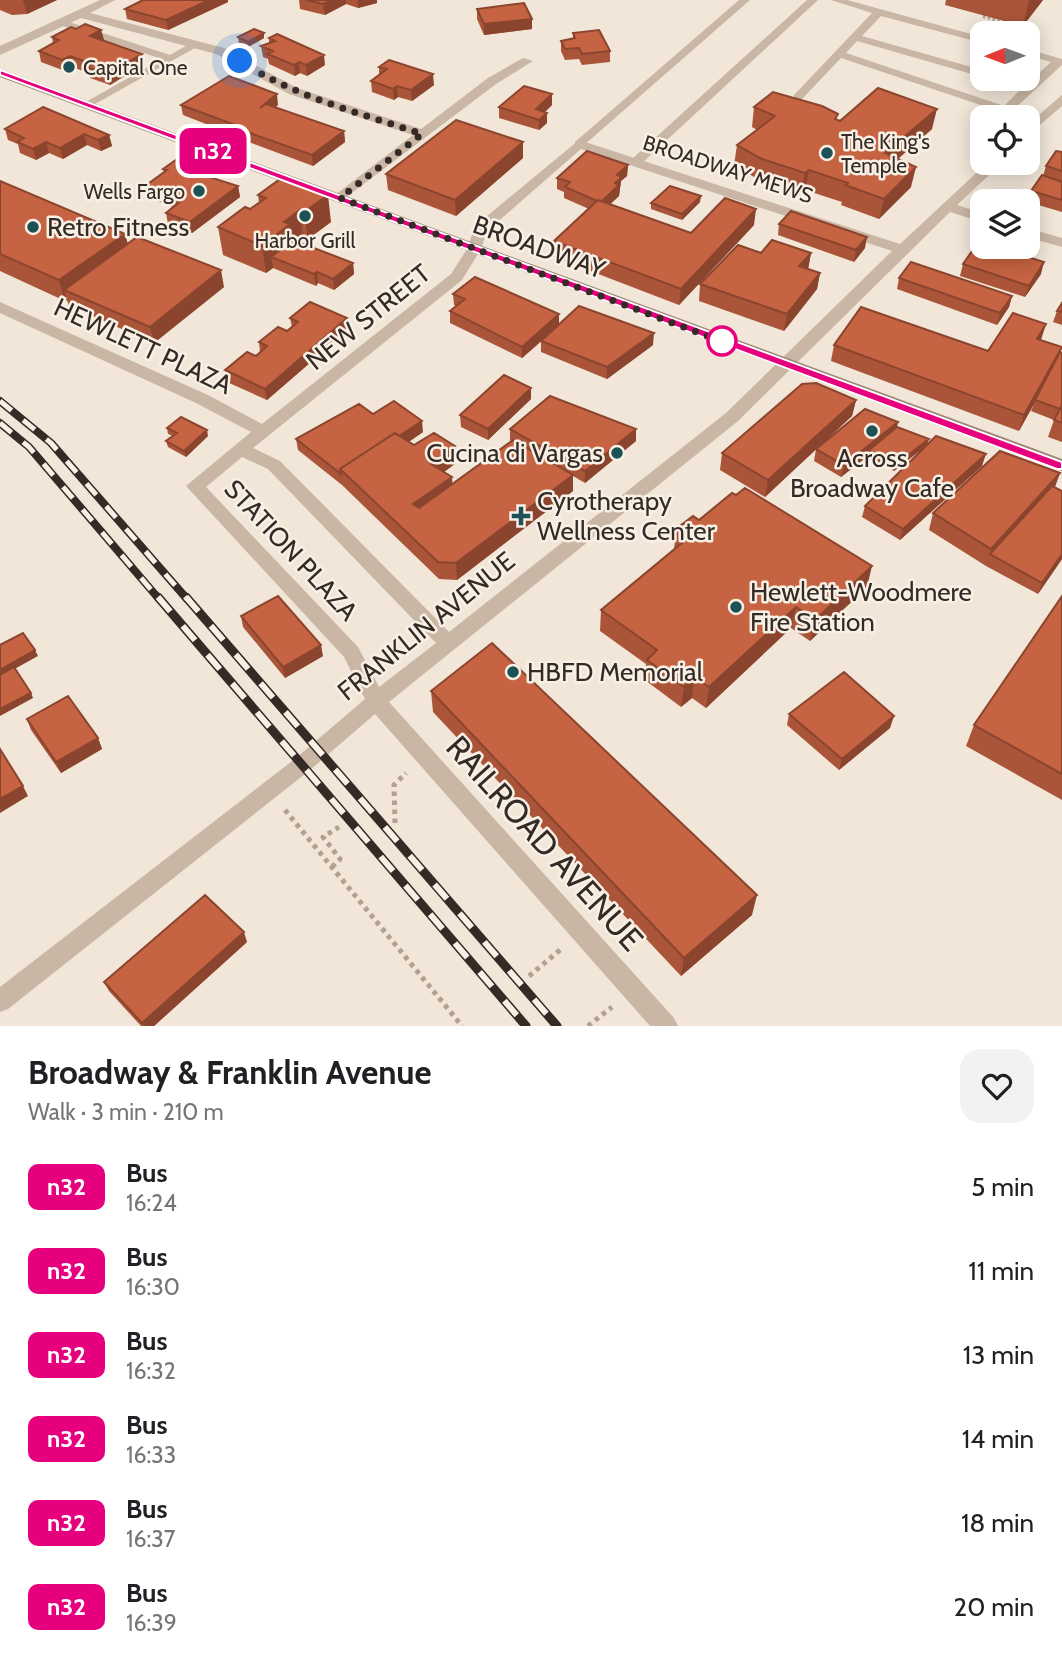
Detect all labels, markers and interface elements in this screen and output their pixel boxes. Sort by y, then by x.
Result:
north arrow [970,21,1040,91]
map controls [970,21,1040,259]
your location [222,43,257,78]
place label: Capital One [83,55,188,80]
marker: Capital One [61,59,77,75]
button: locate [970,105,1040,175]
line badge: n32 [173,128,253,174]
place label: The King's Temple [841,129,930,178]
street label: BROADWAY MEWS [640,130,816,208]
text: n32 [194,136,232,165]
marker: The King's Temple [819,145,835,161]
place label: Wells Fargo [83,179,185,204]
marker: Wells Fargo [191,183,207,199]
button: layers [970,189,1040,259]
marker: Harbor Grill [297,208,313,224]
street label: BROADWAY [469,208,610,286]
place label: Retro Fitness [47,211,190,243]
marker: Retro Fitness [25,219,41,235]
place label: Harbor Grill [255,228,355,253]
street label: NEW STREET [299,257,437,377]
street label: HEWLETT PLAZA [49,291,237,401]
unlabelled marker [707,326,737,356]
marker: Across Broadway Cafe [864,423,880,439]
place label: Cucina di Vargas [426,437,603,469]
place label: Across Broadway Cafe [790,442,954,504]
marker: Cucina di Vargas [609,445,625,461]
street label: STATION PLAZA [218,473,364,627]
place label: Cyrotherapy Wellness Center [537,485,716,547]
marker: Cyrotherapy Wellness Center [511,506,531,526]
street label: FRANKLIN AVENUE [331,545,521,707]
place label: Hewlett-Woodmere Fire Station [750,576,972,638]
marker: Hewlett-Woodmere Fire Station [728,599,744,615]
place label: HBFD Memorial [527,656,703,688]
marker: HBFD Memorial [505,664,521,680]
street label: RAILROAD AVENUE [438,727,652,959]
button: heart [960,1049,1034,1123]
text: Broadway & Franklin Avenue [28,1052,432,1092]
text: Walk · 3 min · 210 m [28,1098,224,1126]
text: Bus [126,1157,167,1189]
text: 5 min [971,1171,1034,1203]
text: n32 [47,1172,86,1201]
text: 16:24 [126,1189,177,1217]
text: Bus [126,1241,167,1273]
text: 11 min [968,1255,1034,1287]
text: n32 [47,1256,86,1285]
text: 16:30 [126,1273,180,1301]
text: Bus [126,1325,167,1357]
text: 13 min [963,1339,1034,1371]
text: n32 [47,1340,86,1369]
text: 16:32 [126,1357,176,1385]
text: Bus [126,1409,167,1441]
text: 14 min [962,1423,1034,1455]
text: n32 [47,1424,86,1453]
text: 16:33 [126,1441,176,1469]
text: Bus [126,1493,167,1525]
text: 18 min [961,1507,1034,1539]
text: n32 [47,1508,86,1537]
text: 16:37 [126,1525,175,1553]
text: Bus [126,1577,167,1609]
text: 20 min [954,1591,1034,1623]
text: n32 [47,1592,86,1621]
text: 16:39 [126,1609,177,1637]

